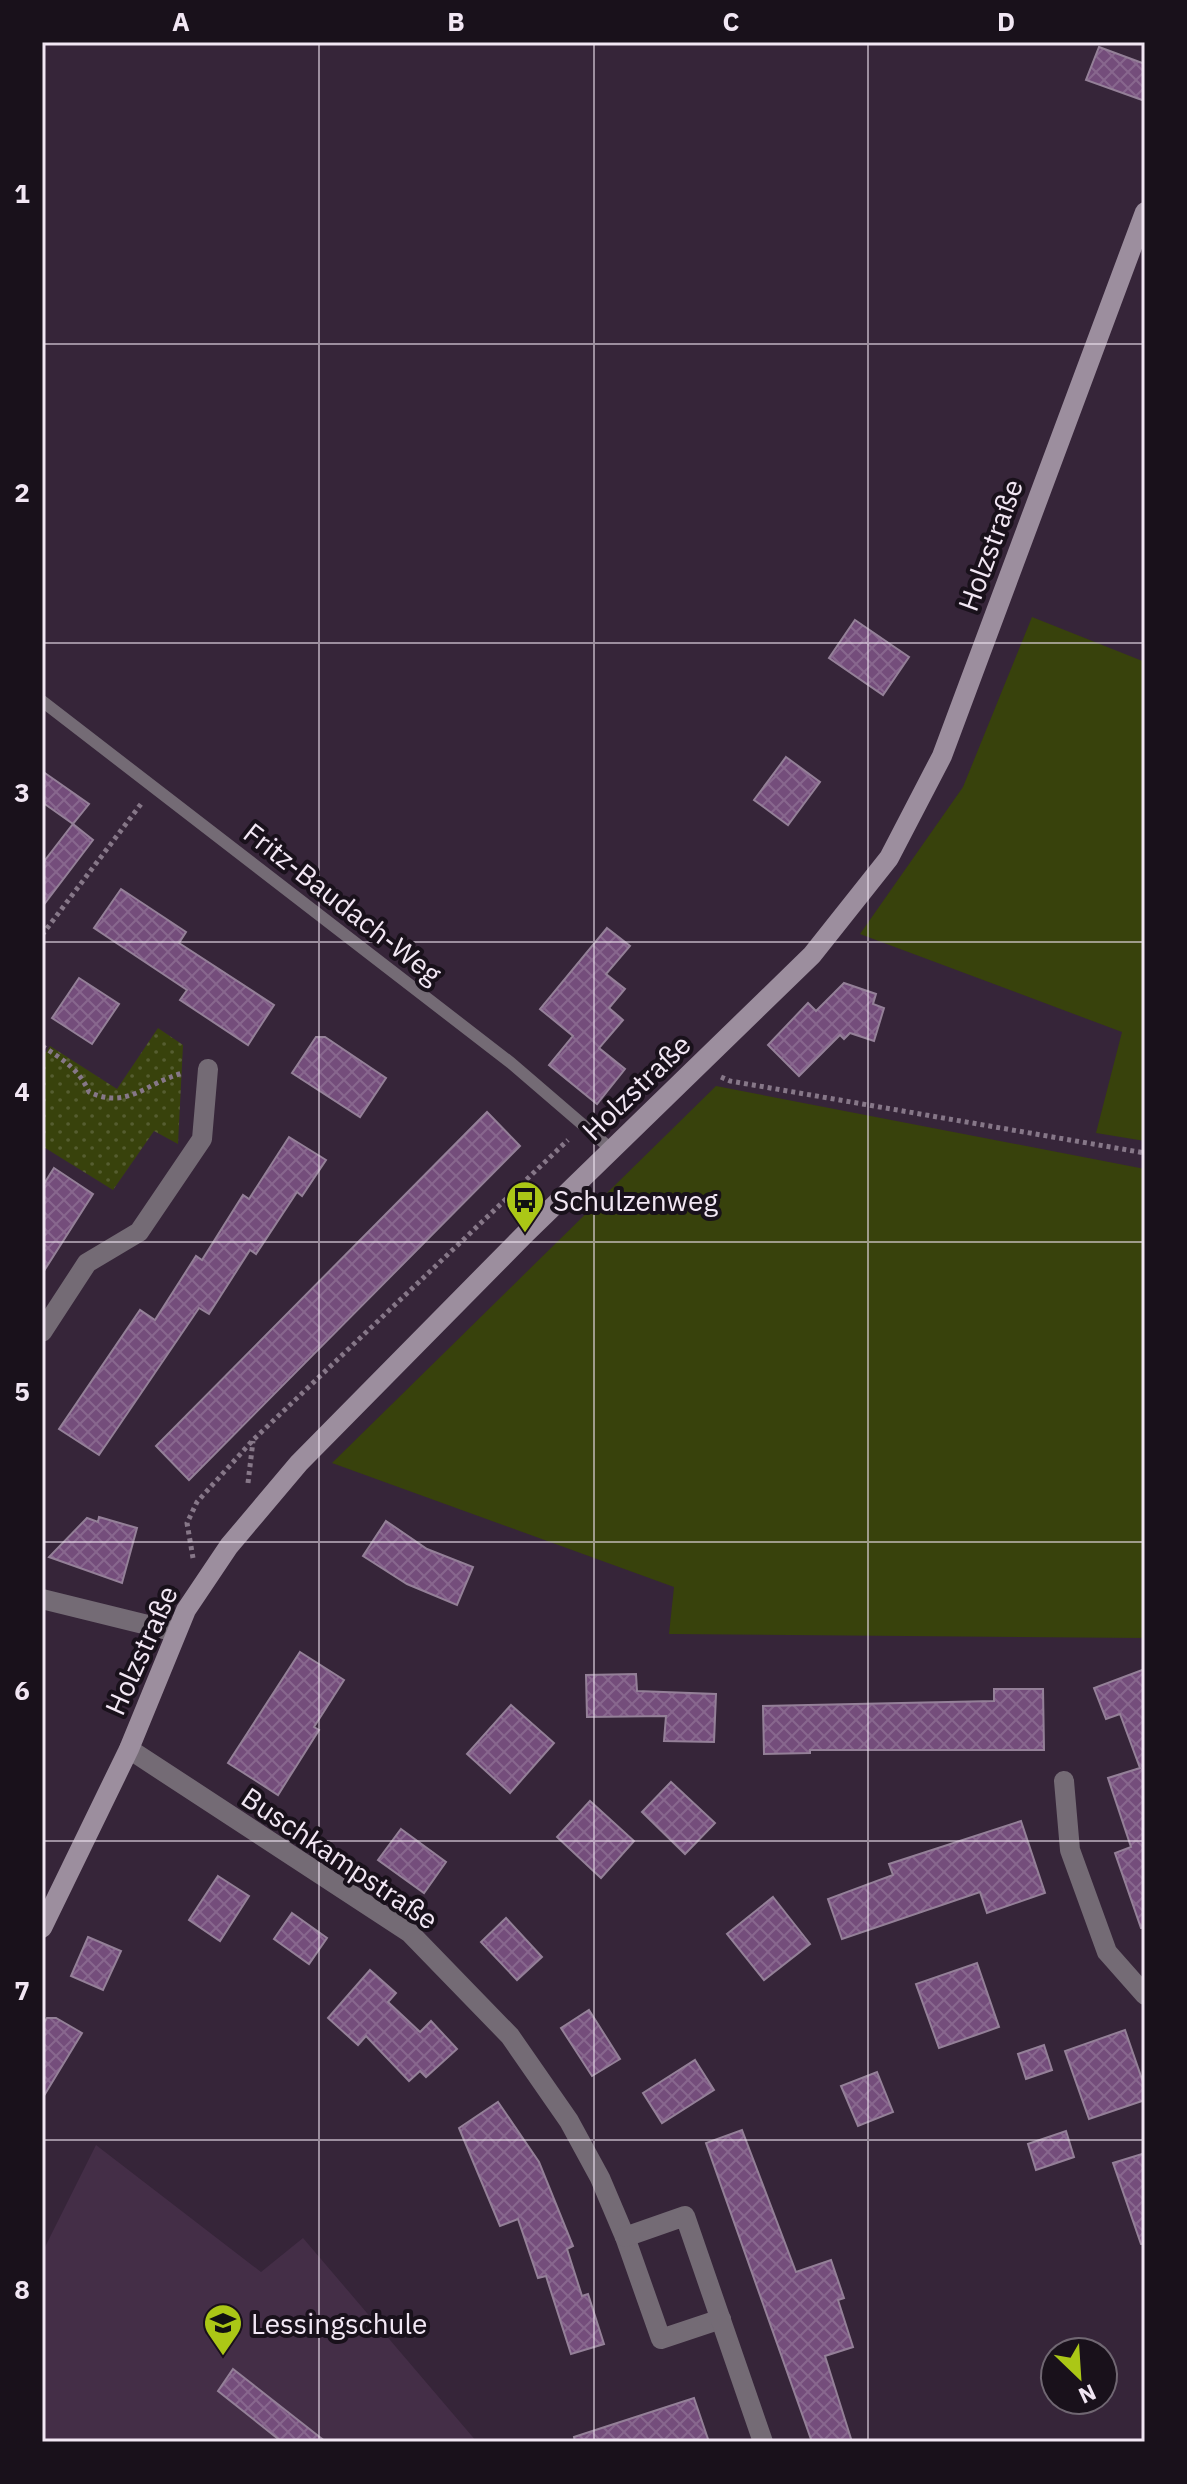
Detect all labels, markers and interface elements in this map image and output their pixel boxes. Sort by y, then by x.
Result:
text: A [172,4,190,38]
text: B [447,4,465,38]
text: C [723,4,740,38]
text: D [997,4,1015,38]
text: 1 [14,176,30,210]
street label: Holzstraße [949,474,1031,616]
text: 2 [14,475,30,509]
text: 3 [14,775,30,809]
street label: Fritz-Baudach-Weg [236,814,450,992]
street label: Holzstraße [574,1026,698,1148]
text: 4 [14,1074,30,1108]
bus stop icon: Schulzenweg [504,1179,546,1234]
place label: Schulzenweg [553,1182,718,1219]
text: 5 [14,1374,30,1408]
street label: Holzstraße [96,1580,186,1720]
text: 6 [14,1673,30,1707]
street label: Buschkampstraße [234,1778,446,1938]
text: 7 [14,1973,30,2007]
text: 8 [14,2272,30,2306]
school or university icon: Lessingschule [202,2302,244,2357]
place label: Lessingschule [251,2305,427,2342]
north arrow [1039,2336,1119,2416]
text: N [1074,2378,1101,2411]

